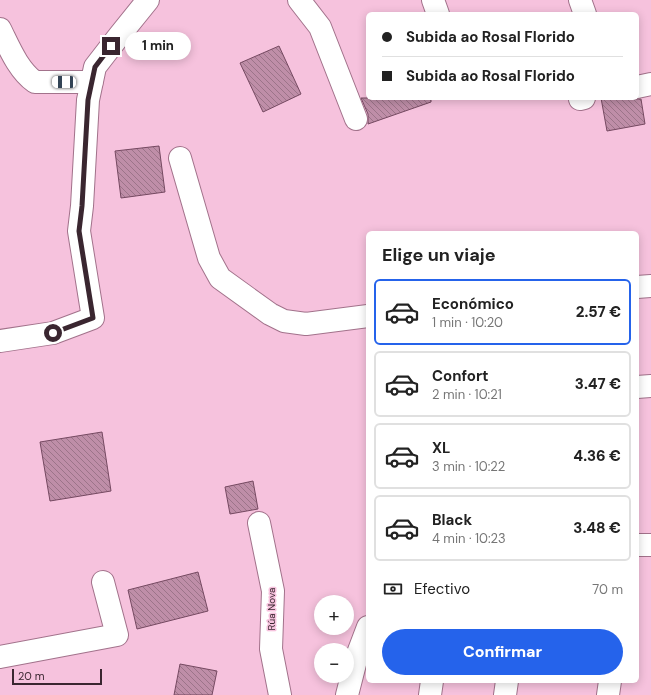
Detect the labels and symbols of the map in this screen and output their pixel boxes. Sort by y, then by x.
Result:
callout: 1 min [125,32,191,60]
route end [102,37,120,55]
car [52,76,76,88]
route start [44,324,62,342]
street label: Rúa Nova [265,588,278,630]
scale bar [12,667,102,686]

